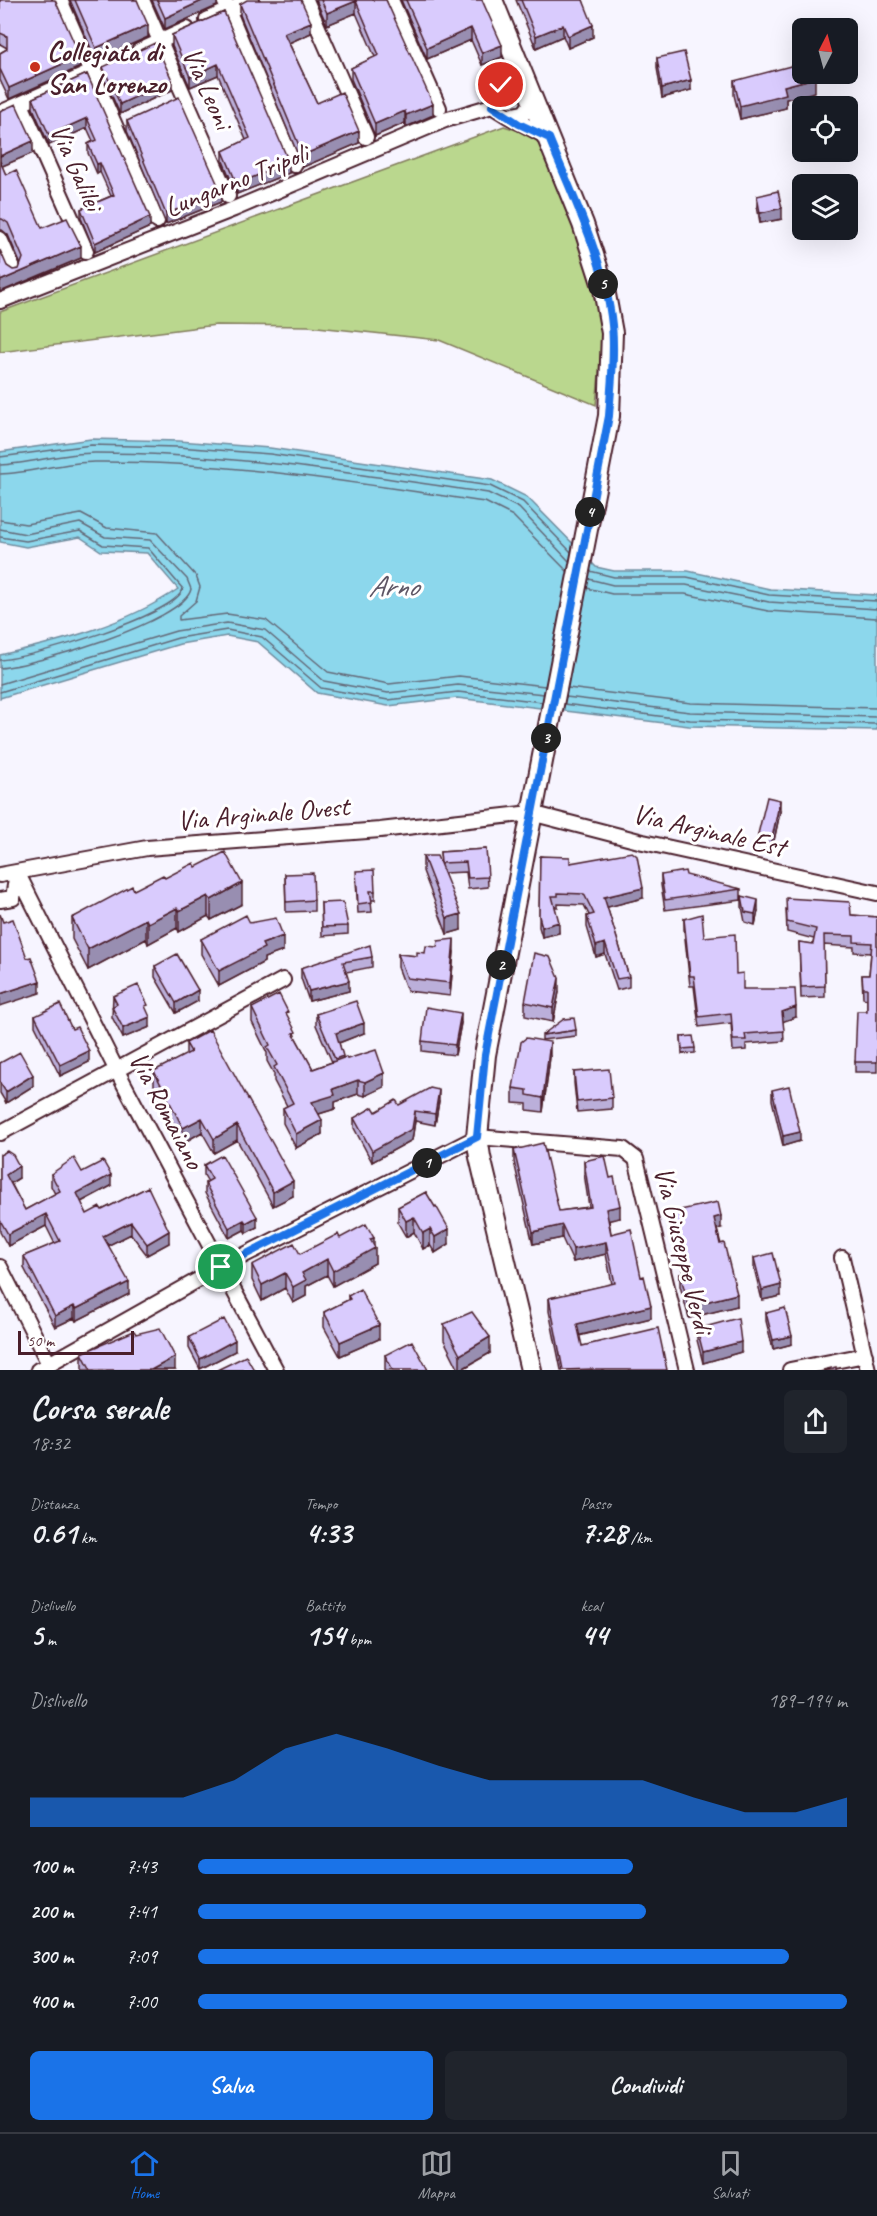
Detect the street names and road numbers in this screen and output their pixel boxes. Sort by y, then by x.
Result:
street label: Via Leoni [175,42,243,138]
street label: Via Galilei [42,118,113,219]
street label: Lungarno Tripoli [159,134,316,225]
street label: Via Arginale Ovest [176,788,353,838]
street label: Via Arginale Est [630,796,792,865]
street label: Via Romaiano [122,1045,213,1177]
street label: Via Giuseppe Verdi [646,1163,723,1341]

